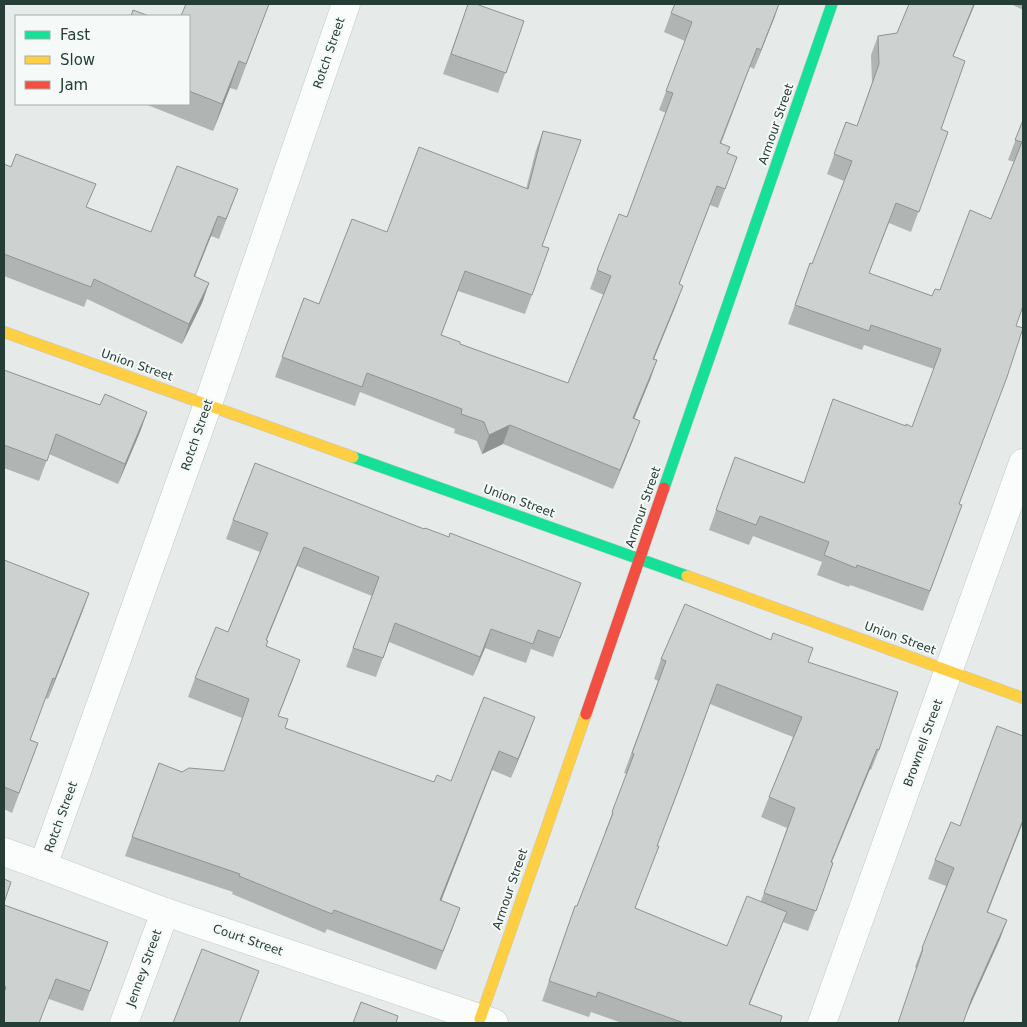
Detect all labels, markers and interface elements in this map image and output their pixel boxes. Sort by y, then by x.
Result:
legend [15,15,190,105]
street label: Rotch Street [310,15,348,90]
text: Fast [60,26,90,44]
text: Slow [60,51,95,69]
text: Jam [59,76,88,94]
street label: Armour Street [756,81,797,166]
street label: Union Street [99,346,175,384]
street label: Rotch Street [178,397,216,472]
street label: Armour Street [623,464,664,549]
street label: Union Street [481,482,557,520]
street label: Union Street [862,619,938,657]
street label: Brownell Street [901,697,945,789]
street label: Rotch Street [42,779,80,854]
street label: Armour Street [490,846,531,931]
street label: Court Street [211,921,285,959]
street label: Jenney Street [123,927,165,1009]

